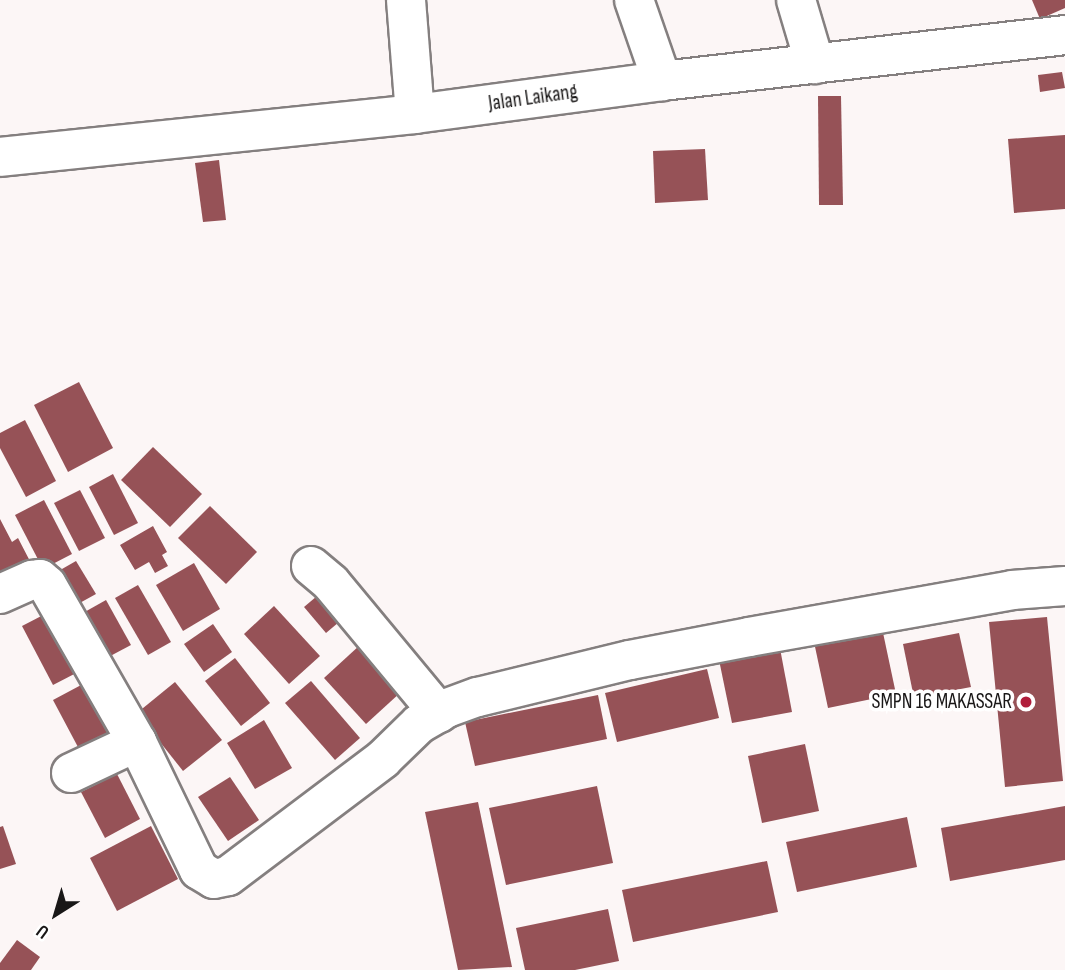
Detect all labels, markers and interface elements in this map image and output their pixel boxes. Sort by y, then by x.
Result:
street label: Jalan Laikang [487,79,579,117]
place label: SMPN 16 MAKASSAR [871,689,1012,715]
marker: SMPN 16 MAKASSAR [1018,694,1034,710]
north arrow [21,879,91,949]
text: U [32,919,54,943]

